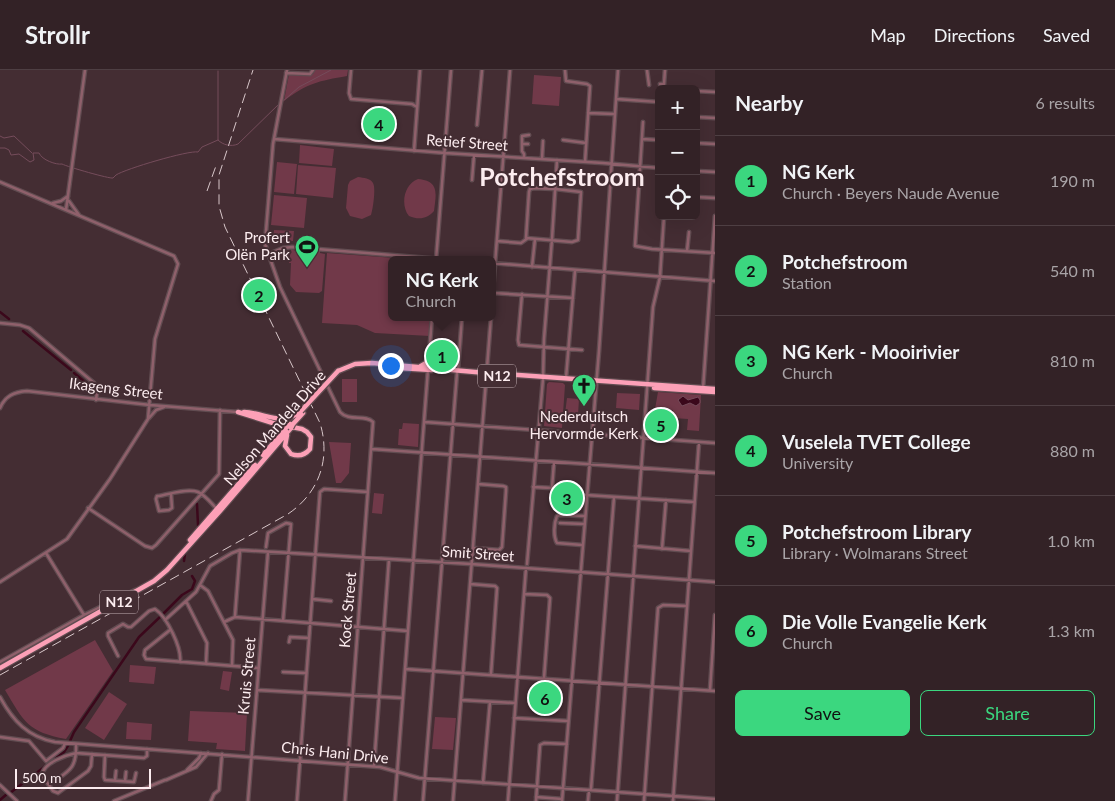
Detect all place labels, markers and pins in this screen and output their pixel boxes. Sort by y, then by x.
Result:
pin: 4 [363,105,395,143]
place label: Profert Olën Park [225,228,291,263]
sports icon: Profert Olën Park [294,234,320,268]
pin: 2 [243,276,275,314]
pin: 1 [426,337,458,375]
church icon: Nederduitsch Hervormde Kerk [571,373,597,407]
pin: 5 [645,406,677,444]
place label: Nederduitsch Hervormde Kerk [530,407,639,442]
pin: 3 [551,479,583,517]
pin: 6 [529,679,561,717]

